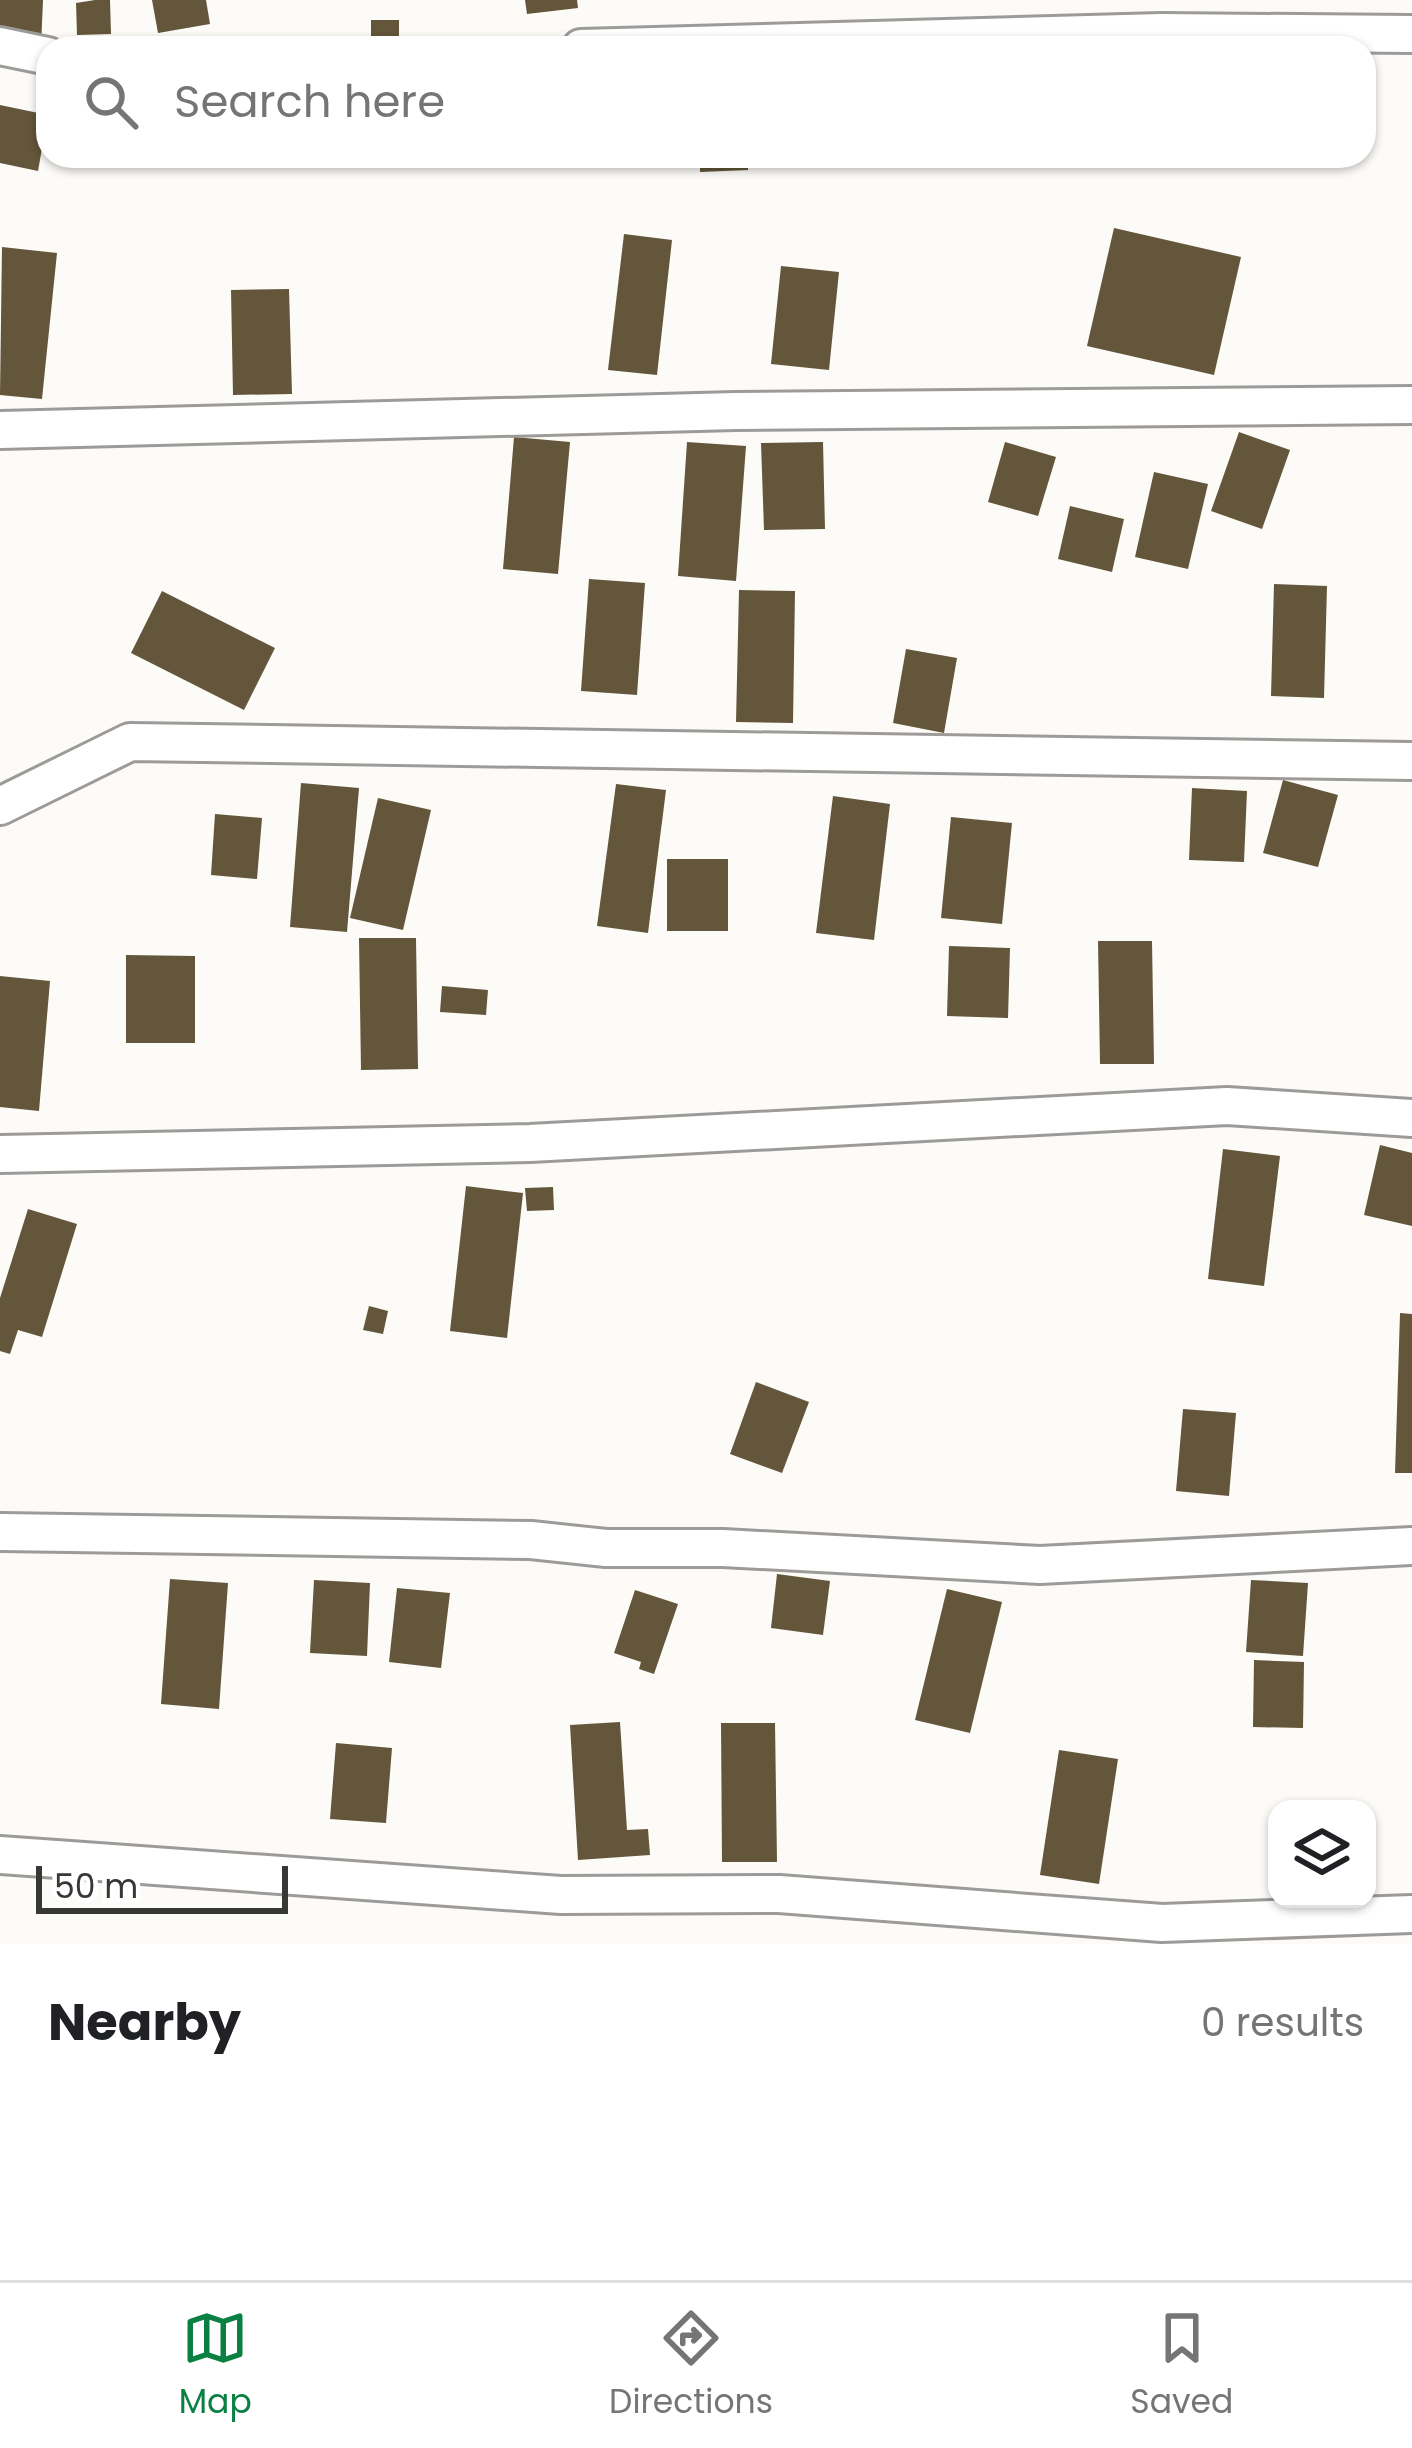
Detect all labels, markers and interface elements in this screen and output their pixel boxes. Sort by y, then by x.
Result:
search box [36,36,1376,168]
icon: search [78,69,144,135]
text: Search here [174,70,445,133]
map controls [1268,1800,1376,1908]
button: layers [1268,1800,1376,1908]
scale bar [36,1860,288,1913]
text: 50 m [54,1863,138,1910]
text: Nearby [48,1986,241,2058]
text: 0 results [1201,1995,1364,2050]
tab: Map [179,2305,252,2427]
tab: Directions [609,2305,773,2427]
tab: Saved [1130,2305,1233,2427]

